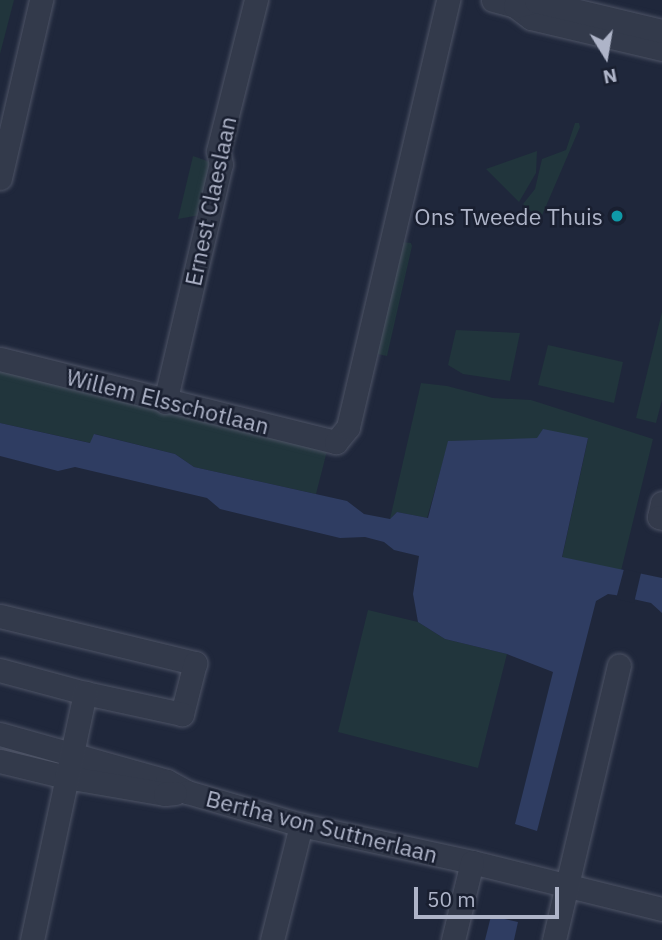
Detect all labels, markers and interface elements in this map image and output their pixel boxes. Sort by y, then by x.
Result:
north arrow [571,21,641,91]
text: N [601,64,619,90]
street label: Ernest Claeslaan [179,114,241,288]
place label: Ons Tweede Thuis [414,202,603,230]
marker: Ons Tweede Thuis [609,208,625,224]
street label: Willem Elsschotlaan [64,362,272,440]
street label: Bertha von Suttnerlaan [203,784,441,868]
scale bar [417,874,562,918]
text: 50 m [427,885,476,913]

